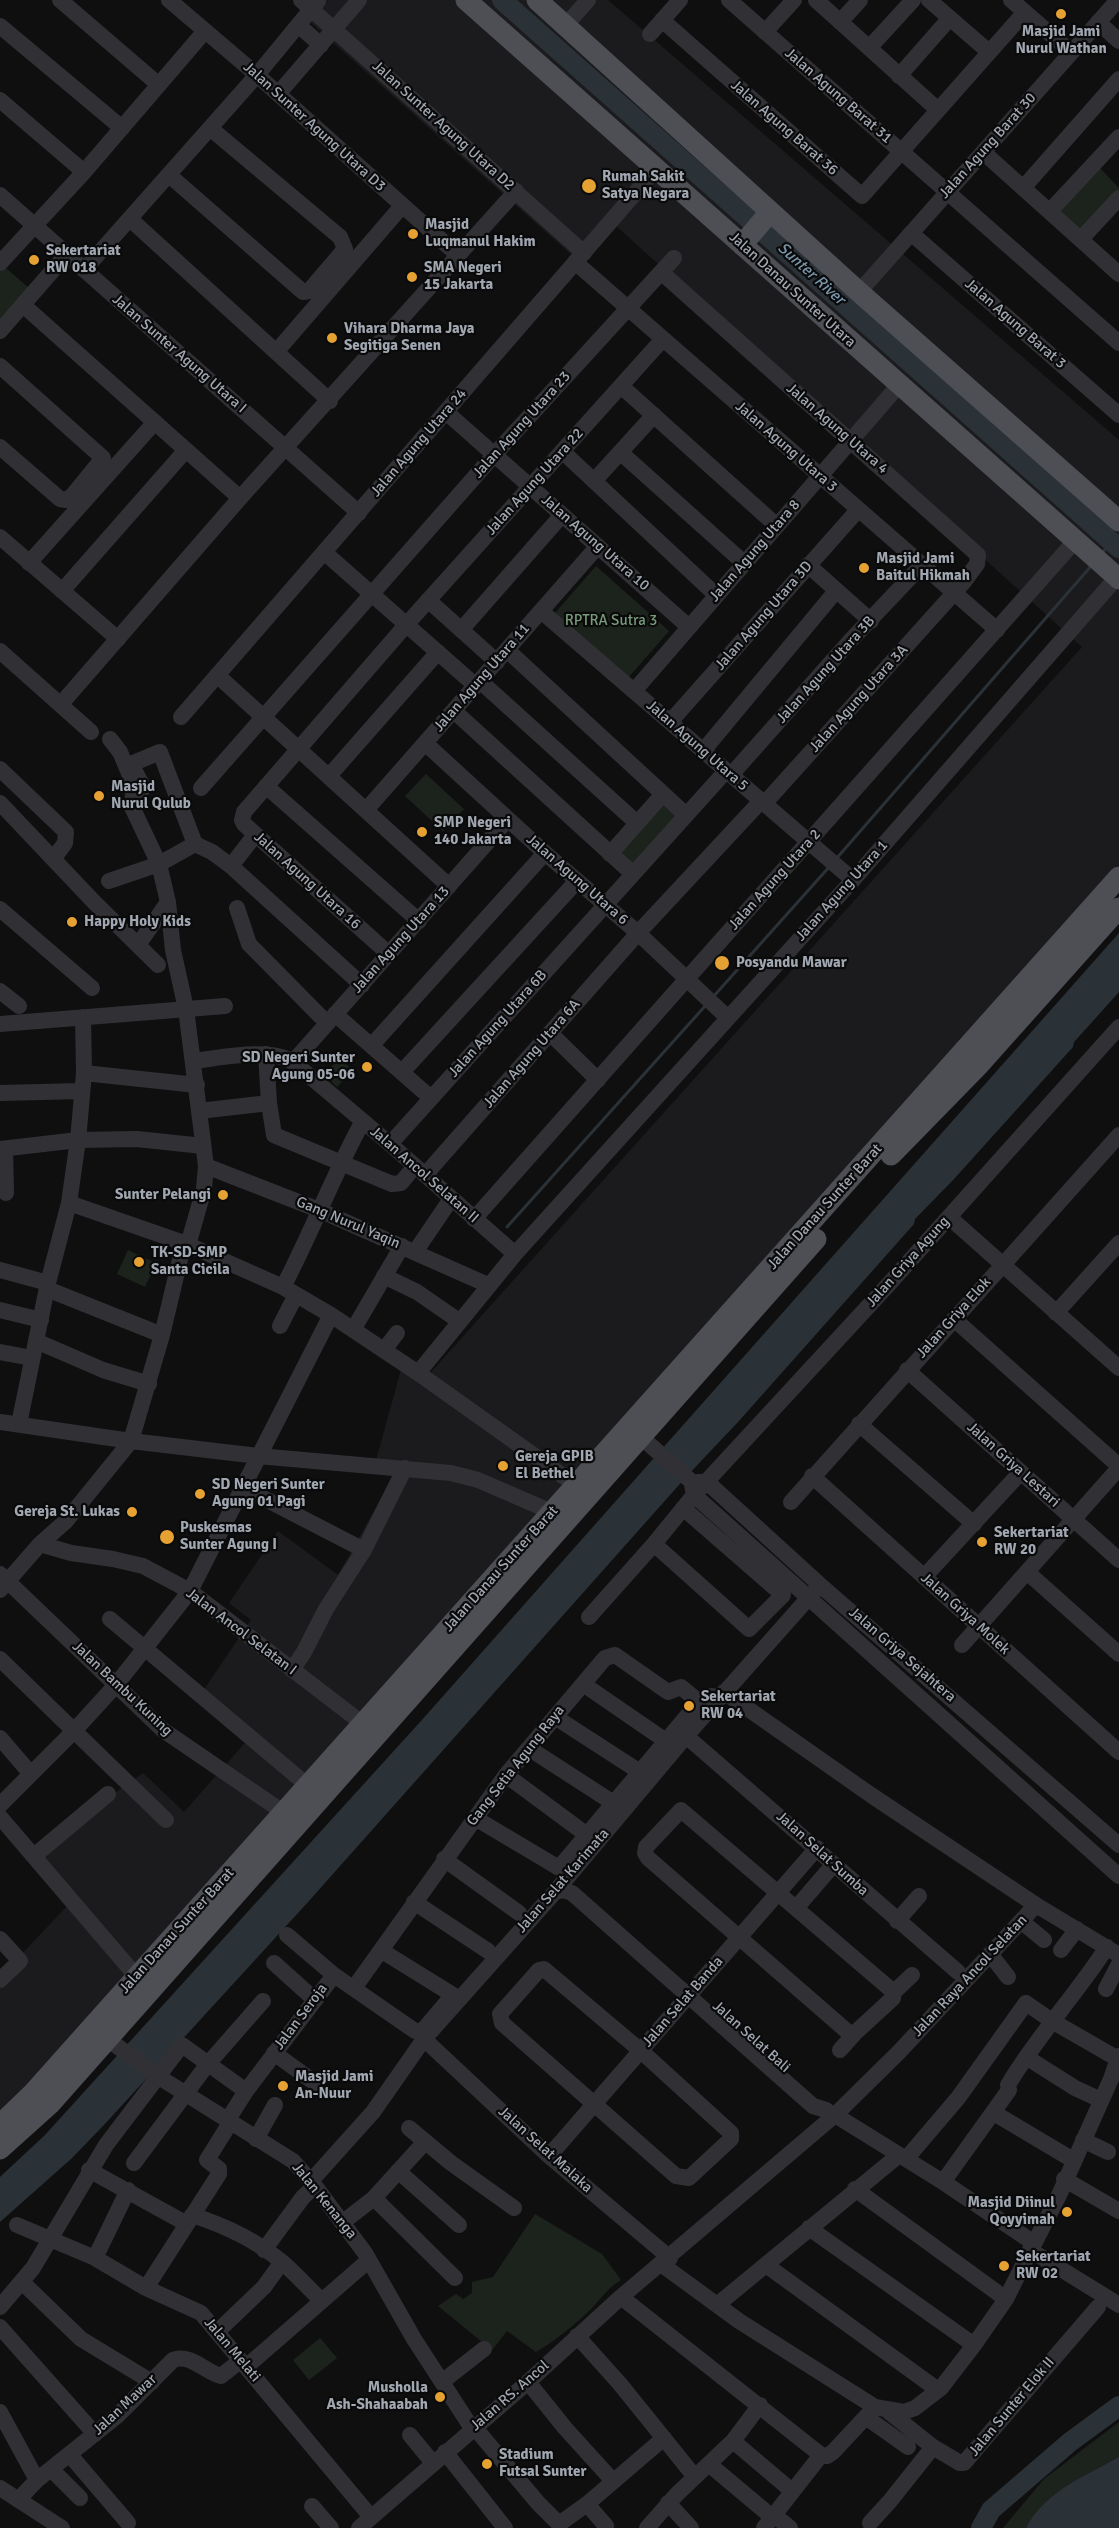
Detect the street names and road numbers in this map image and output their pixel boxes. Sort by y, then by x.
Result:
street label: Jalan Agung Barat 31 [781,44,895,148]
street label: Jalan Sunter Agung Utara D2 [368,57,518,195]
street label: Jalan Sunter Agung Utara D3 [239,58,389,196]
street label: Jalan Agung Barat 36 [727,76,841,180]
street label: Jalan Agung Barat 30 [936,89,1040,203]
street label: Jalan Danau Sunter Utara [725,228,859,352]
street label: Jalan Agung Barat 3 [961,275,1069,373]
street label: Jalan Sunter Agung Utara I [108,291,250,417]
street label: Jalan Agung Utara 23 [469,368,575,482]
street label: Jalan Agung Utara 4 [782,380,892,478]
street label: Jalan Agung Utara 24 [367,385,471,501]
street label: Jalan Agung Utara 3 [731,398,841,496]
street label: Jalan Agung Utara 22 [482,425,588,539]
street label: Jalan Agung Utara 10 [537,491,653,595]
street label: Jalan Agung Utara 8 [706,496,804,606]
street label: Jalan Agung Utara 3D [712,558,816,674]
street label: Jalan Agung Utara 3B [773,613,879,727]
street label: Jalan Agung Utara 11 [430,620,534,736]
street label: Jalan Agung Utara 3A [806,642,912,756]
street label: Jalan Agung Utara 5 [642,697,752,795]
street label: Jalan Agung Utara 2 [725,826,825,934]
street label: Jalan Agung Utara 16 [250,828,364,934]
street label: Jalan Agung Utara 6 [522,831,632,929]
street label: Jalan Agung Utara 1 [792,837,892,945]
street label: Jalan Agung Utara 13 [348,883,454,997]
street label: Jalan Agung Utara 6B [445,967,551,1081]
street label: Jalan Agung Utara 6A [480,996,584,1112]
street label: Jalan Ancol Selatan II [366,1123,482,1227]
street label: Jalan Danau Sunter Barat [764,1140,886,1274]
street label: Gang Nurul Yaqin [293,1193,403,1253]
street label: Jalan Griya Agung [863,1213,953,1311]
street label: Jalan Griya Elok [913,1274,995,1362]
street label: Jalan Griya Lestari [963,1419,1063,1511]
street label: Jalan Danau Sunter Barat [440,1502,562,1636]
street label: Jalan Griya Molek [917,1569,1013,1659]
street label: Jalan Ancol Selatan I [182,1585,300,1679]
street label: Jalan Griya Sejahtera [845,1604,959,1706]
street label: Jalan Bambu Kuning [68,1638,176,1740]
street label: Gang Setia Agung Raya [463,1702,569,1830]
street label: Jalan Selat Sumba [772,1808,872,1900]
street label: Jalan Selat Karimata [513,1825,613,1937]
street label: Jalan Danau Sunter Barat [116,1864,238,1998]
street label: Jalan Raya Ancol Selatan [909,1911,1031,2041]
street label: Jalan Selat Banda [639,1953,727,2051]
street label: Jalan Seroja [270,1980,332,2054]
street label: Jalan Selat Bali [708,1997,794,2077]
street label: Jalan Selat Malaka [494,2103,596,2197]
street label: Jalan Kenanga [288,2159,360,2243]
street label: Jalan Melati [200,2314,264,2386]
street label: Jalan Sunter Elok II [965,2354,1059,2460]
street label: Jalan RS. Ancol [467,2357,553,2435]
street label: Jalan Mawar [89,2371,161,2439]

